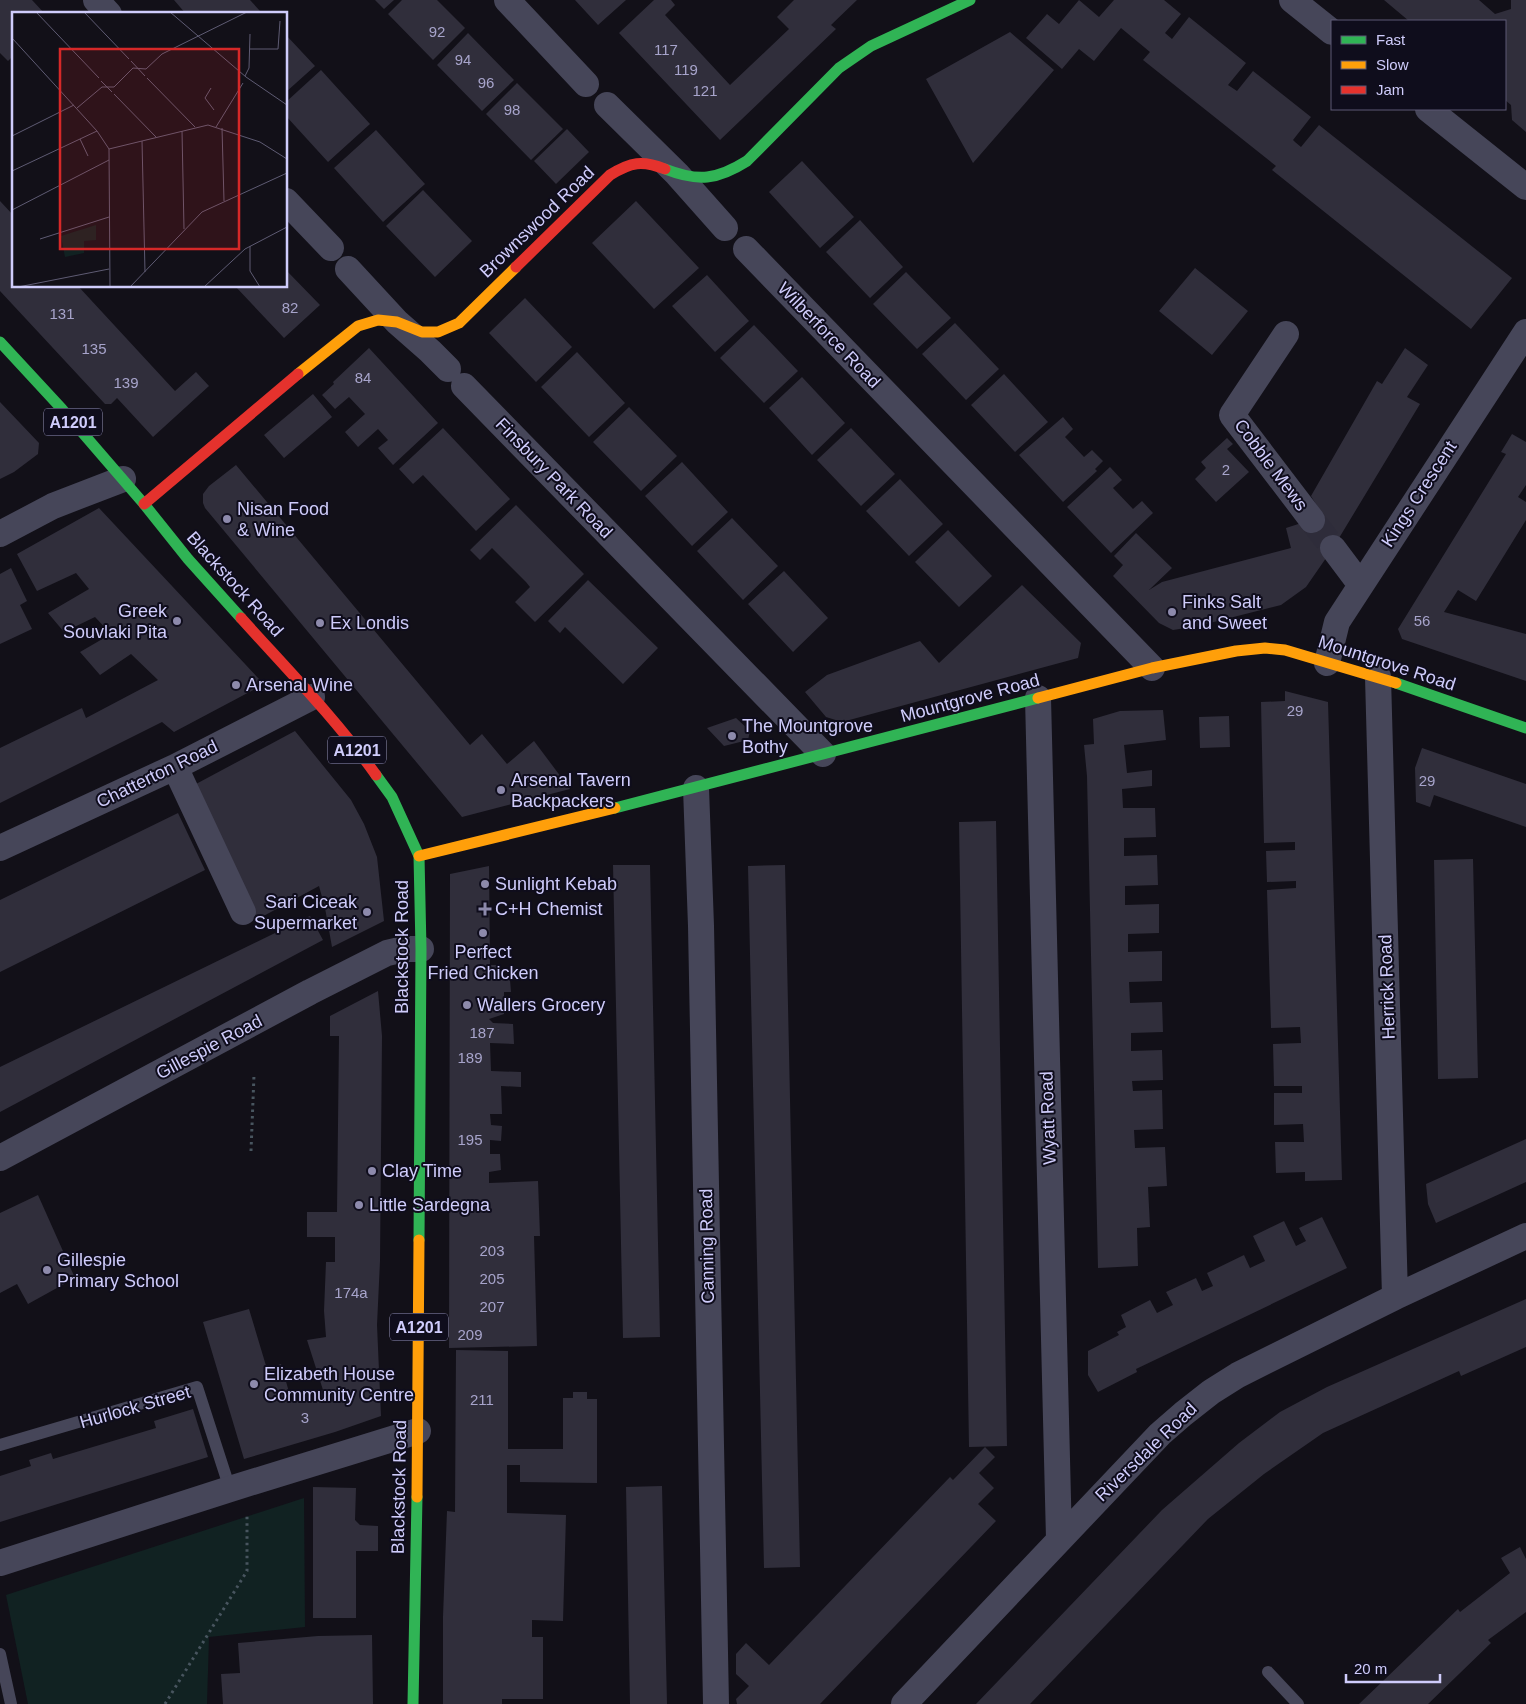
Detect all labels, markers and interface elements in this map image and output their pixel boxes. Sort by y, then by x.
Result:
inset map [12,12,288,288]
legend [1331,20,1506,110]
house number: 92 [429,23,445,40]
text: Fast [1376,31,1406,48]
house number: 117 [654,41,678,58]
house number: 94 [455,51,471,68]
text: Slow [1376,56,1409,73]
house number: 119 [674,61,698,78]
house number: 96 [478,74,494,91]
text: Jam [1376,81,1404,98]
house number: 121 [692,82,718,99]
house number: 98 [504,101,520,118]
street label: Brownswood Road [476,162,598,282]
street label: Wilberforce Road [774,278,884,392]
house number: 82 [282,299,298,316]
house number: 131 [49,305,75,322]
house number: 135 [81,340,107,357]
house number: 84 [355,369,371,386]
house number: 139 [113,374,139,391]
road number: A1201 [44,408,102,436]
street label: Finsbury Park Road [492,414,616,542]
street label: Cobble Mews [1230,415,1312,515]
street label: Kings Crescent [1377,437,1461,551]
house number: 2 [1222,461,1230,478]
place label: Nisan Food & Wine [237,499,329,540]
marker: Nisan Food & Wine [221,513,233,525]
street label: Blackstock Road [183,527,287,641]
place label: Finks Salt and Sweet [1182,592,1267,633]
place label: Greek Souvlaki Pita [63,601,168,642]
marker: Finks Salt and Sweet [1166,606,1178,618]
house number: 56 [1414,612,1430,629]
place label: Ex Londis [330,613,409,633]
marker: Greek Souvlaki Pita [171,615,183,627]
marker: Ex Londis [314,617,326,629]
street label: Mountgrove Road [1316,631,1458,695]
street label: Mountgrove Road [898,670,1042,726]
place label: Arsenal Wine [246,675,353,695]
marker: Arsenal Wine [230,679,242,691]
house number: 29 [1287,702,1303,719]
place label: The Mountgrove Bothy [742,716,873,757]
marker: The Mountgrove Bothy [726,730,738,742]
street label: Chatterton Road [93,736,221,812]
road number: A1201 [328,736,386,764]
place label: Arsenal Tavern Backpackers [511,770,631,811]
house number: 29 [1419,772,1435,789]
marker: Arsenal Tavern Backpackers [495,784,507,796]
place label: Sunlight Kebab [495,874,617,894]
marker: Sunlight Kebab [479,878,491,890]
street label: Blackstock Road [392,880,412,1014]
place label: Sari Ciceak Supermarket [254,892,358,933]
place label: C+H Chemist [495,899,603,919]
marker: C+H Chemist [479,903,491,915]
marker: Sari Ciceak Supermarket [361,906,373,918]
marker: Perfect Fried Chicken [477,927,489,939]
street label: Herrick Road [1375,934,1399,1040]
place label: Perfect Fried Chicken [427,942,539,983]
place label: Wallers Grocery [477,995,605,1015]
marker: Wallers Grocery [461,999,473,1011]
street label: Gillespie Road [153,1011,265,1083]
house number: 187 [469,1024,495,1041]
house number: 189 [457,1049,483,1066]
street label: Wyatt Road [1036,1071,1060,1165]
house number: 195 [457,1131,483,1148]
place label: Clay Time [382,1161,462,1181]
marker: Clay Time [366,1165,378,1177]
street label: Canning Road [696,1188,718,1304]
place label: Little Sardegna [369,1195,491,1215]
marker: Little Sardegna [353,1199,365,1211]
house number: 203 [479,1242,505,1259]
place label: Gillespie Primary School [57,1250,179,1291]
marker: Gillespie Primary School [41,1264,53,1276]
house number: 205 [479,1270,505,1287]
house number: 174a [334,1284,368,1301]
house number: 207 [479,1298,505,1315]
road number: A1201 [390,1314,448,1340]
house number: 209 [457,1326,483,1343]
place label: Elizabeth House Community Centre [264,1364,414,1405]
marker: Elizabeth House Community Centre [248,1378,260,1390]
street label: Hurlock Street [77,1382,193,1432]
house number: 211 [470,1391,494,1408]
street label: Riversdale Road [1091,1399,1201,1505]
house number: 3 [301,1409,309,1426]
street label: Blackstock Road [388,1420,410,1554]
scale bar [1346,1652,1440,1684]
text: 20 m [1354,1660,1387,1677]

